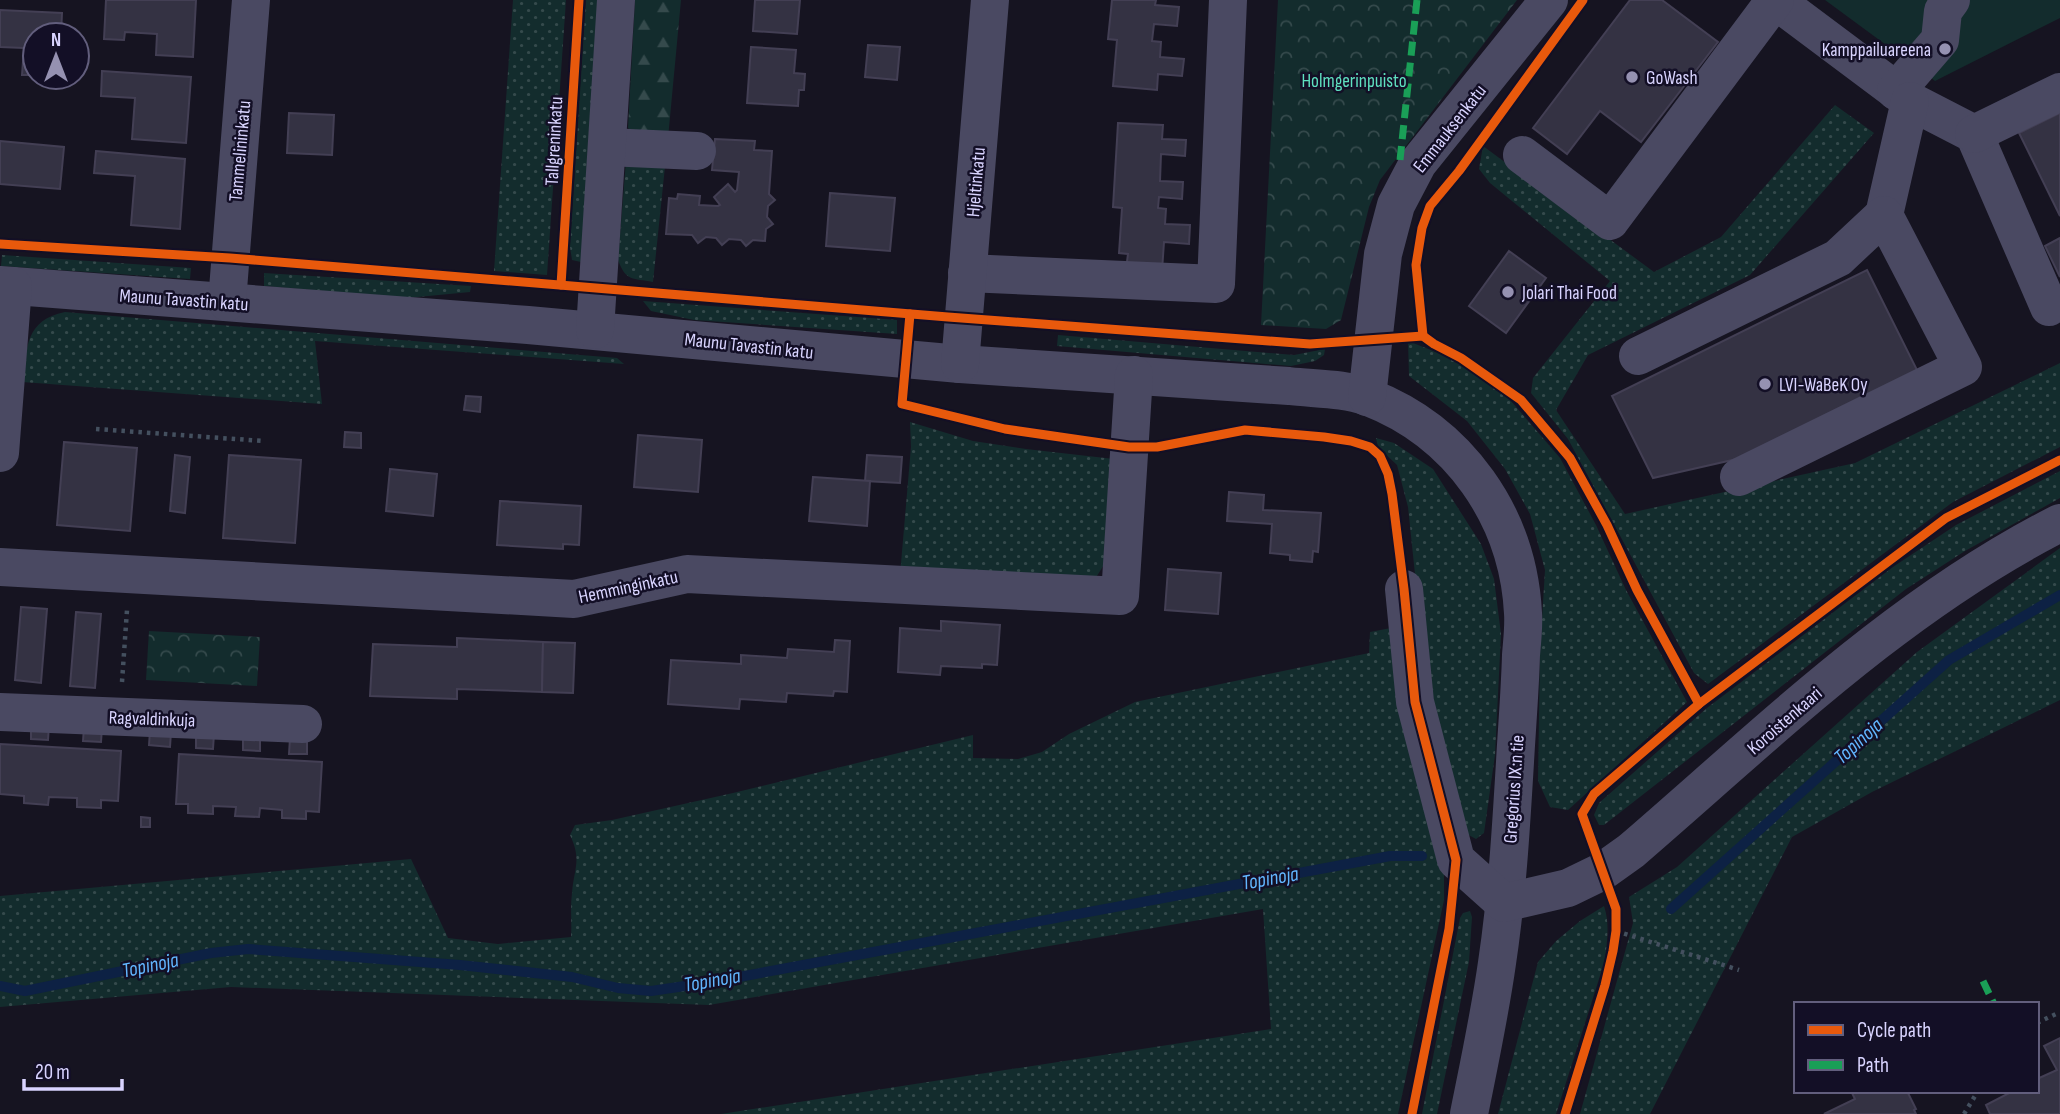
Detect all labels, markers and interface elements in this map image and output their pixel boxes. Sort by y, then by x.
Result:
north arrow [21,21,91,91]
text: N [51,29,61,52]
place label: Kamppailuareena [1822,39,1931,62]
marker: Kamppailuareena [1937,41,1953,57]
place label: GoWash [1646,67,1698,90]
marker: GoWash [1624,69,1640,85]
park label: Holmgerinpuisto [1301,70,1407,93]
street label: Emmauksenkatu [1409,80,1492,178]
street label: Tallgreninkatu [541,96,568,186]
street label: Tammelininkatu [225,100,256,203]
street label: Hjeltinkatu [962,146,991,218]
place label: Jolari Thai Food [1521,282,1617,305]
marker: Jolari Thai Food [1500,284,1516,300]
street label: Maunu Tavastin katu [119,285,249,316]
street label: Maunu Tavastin katu [683,328,814,365]
place label: LVI-WaBeK Oy [1779,374,1868,397]
marker: LVI-WaBeK Oy [1757,376,1773,392]
street label: Hemminginkatu [577,566,680,609]
street label: Koroistenkaari [1743,682,1827,760]
street label: Ragvaldinkuja [108,706,196,733]
water label: Topinoja [1829,713,1888,770]
street label: Gregorius IX:n tie [1499,734,1530,844]
water label: Topinoja [1240,861,1301,896]
water label: Topinoja [119,947,181,984]
water label: Topinoja [682,963,743,998]
legend [1794,1002,2039,1093]
text: Cycle path [1857,1018,1931,1043]
scale bar [24,1048,122,1092]
text: Path [1857,1053,1889,1078]
text: 20 m [35,1060,70,1085]

